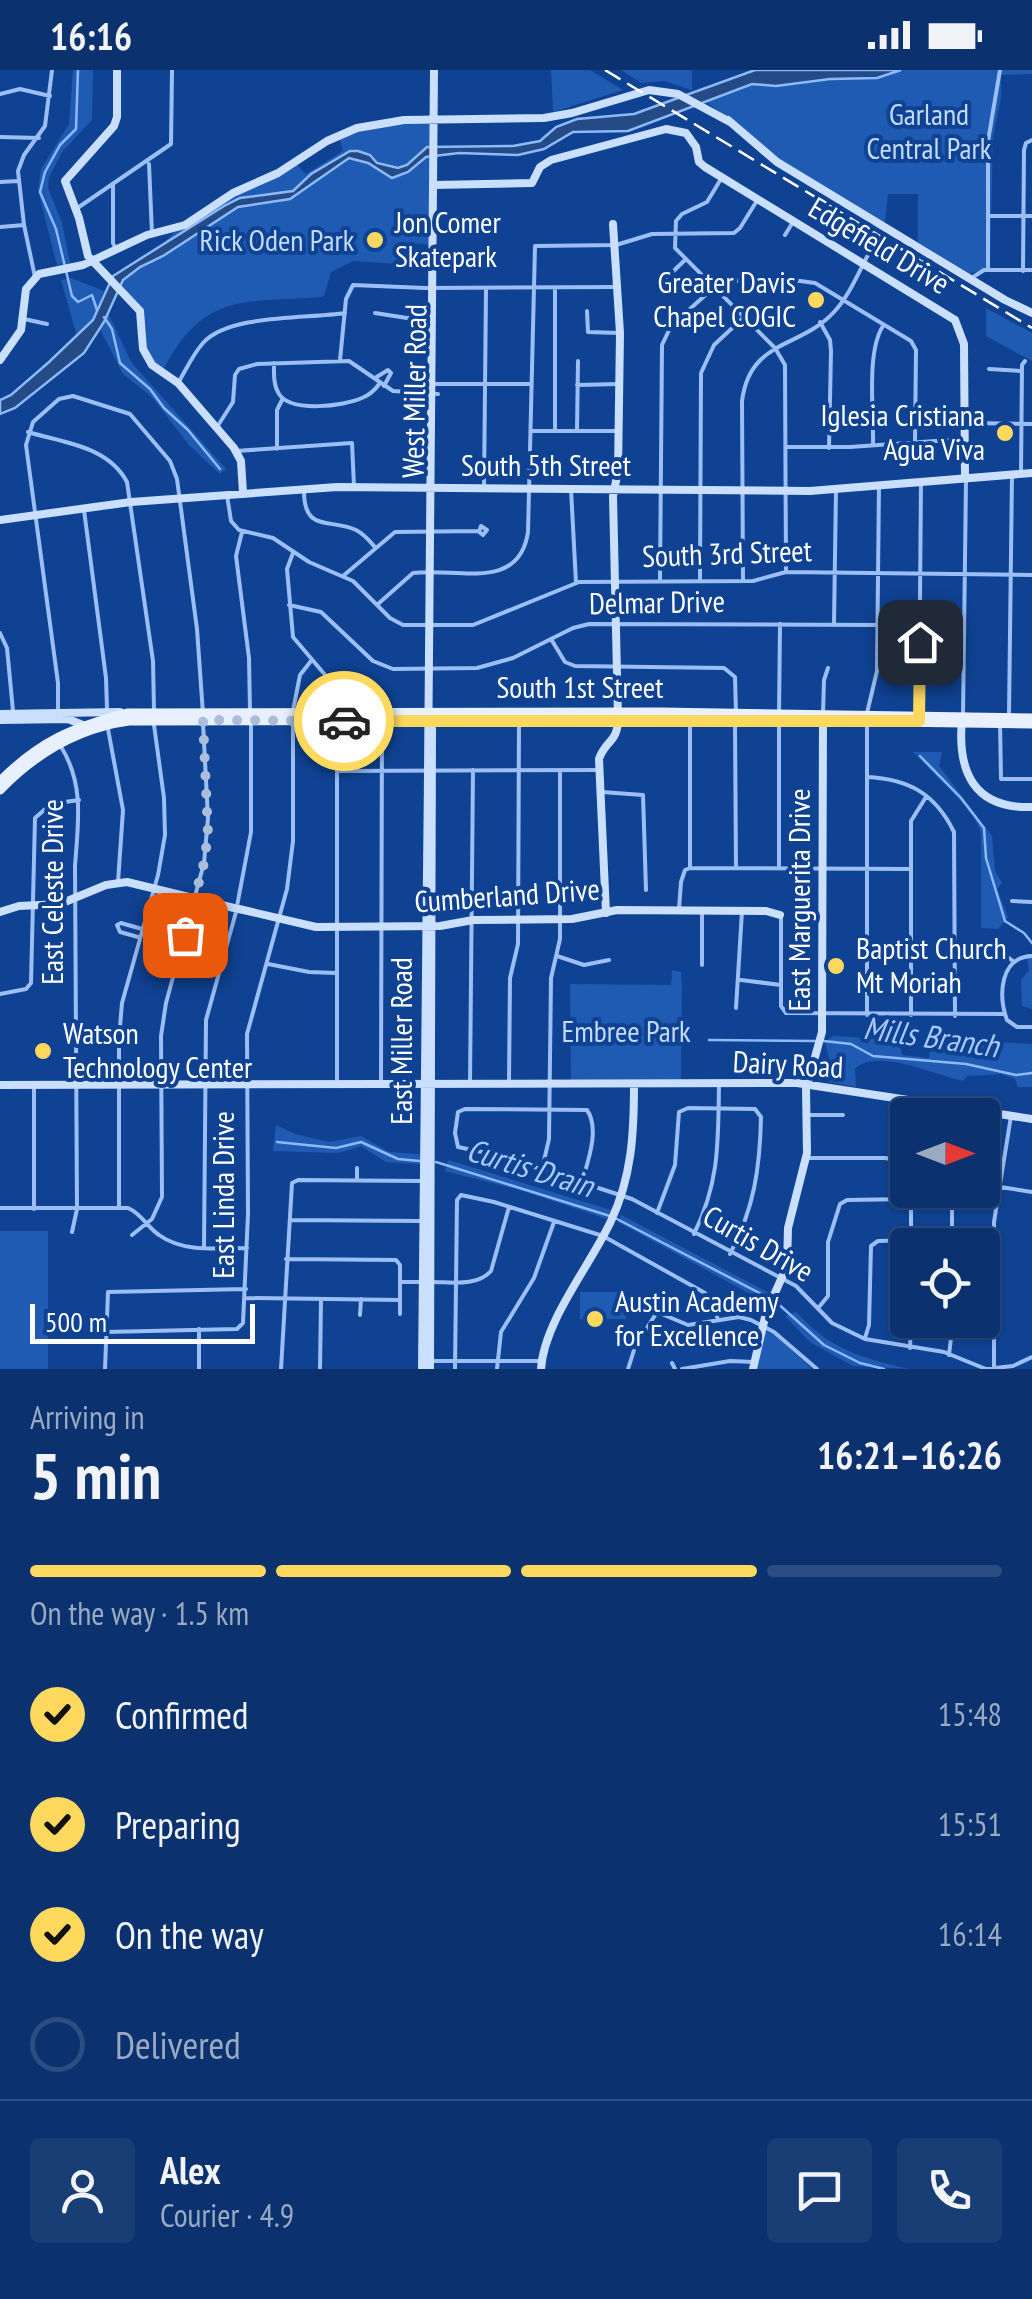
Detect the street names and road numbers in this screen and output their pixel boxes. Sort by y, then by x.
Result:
street label: Edgefield Drive [802,187,957,302]
street label: West Miller Road [392,304,435,478]
street label: South 5th Street [461,445,632,484]
street label: South 3rd Street [641,530,813,575]
street label: Delmar Drive [589,581,725,622]
street label: South 1st Street [497,667,664,706]
street label: East Marguerita Drive [779,788,818,1012]
street label: East Celeste Drive [32,799,71,985]
street label: Cumberland Drive [413,869,601,920]
street label: East Miller Road [381,957,420,1125]
street label: Dairy Road [732,1041,844,1086]
street label: East Linda Drive [203,1111,242,1279]
street label: Curtis Drive [697,1196,821,1290]

